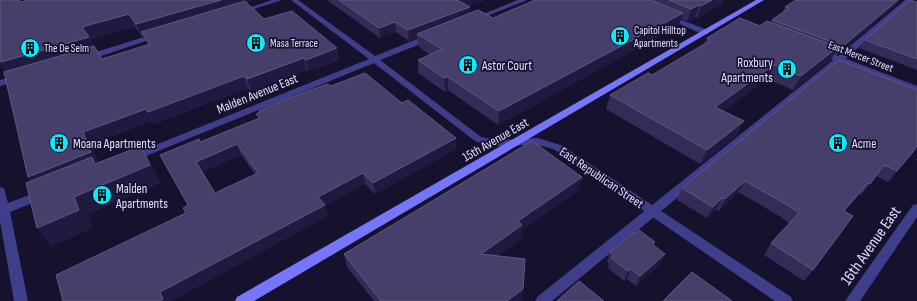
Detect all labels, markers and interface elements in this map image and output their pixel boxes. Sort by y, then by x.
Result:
place label: Capitol Hilltop Apartments [633,24,686,50]
building icon: Capitol Hilltop Apartments [609,25,631,47]
building icon: Masa Terrace [245,32,267,54]
building icon: The De Selm [19,37,41,59]
place label: Masa Terrace [270,37,318,50]
street label: East Mercer Street [827,38,896,75]
place label: The De Selm [44,42,89,55]
building icon: Astor Court [457,54,479,76]
place label: Roxbury Apartments [720,55,773,86]
place label: Astor Court [481,58,532,74]
building icon: Roxbury Apartments [776,58,798,80]
street label: Malden Avenue East [214,70,300,117]
street label: 15th Avenue East [459,114,532,165]
building icon: Moana Apartments [48,132,70,154]
building icon: Acme [827,132,849,154]
place label: Moana Apartments [73,136,156,152]
place label: Acme [851,136,876,152]
street label: East Republican Street [556,144,647,212]
place label: Malden Apartments [115,181,168,212]
building icon: Malden Apartments [91,184,113,206]
street label: 16th Avenue East [837,203,905,289]

